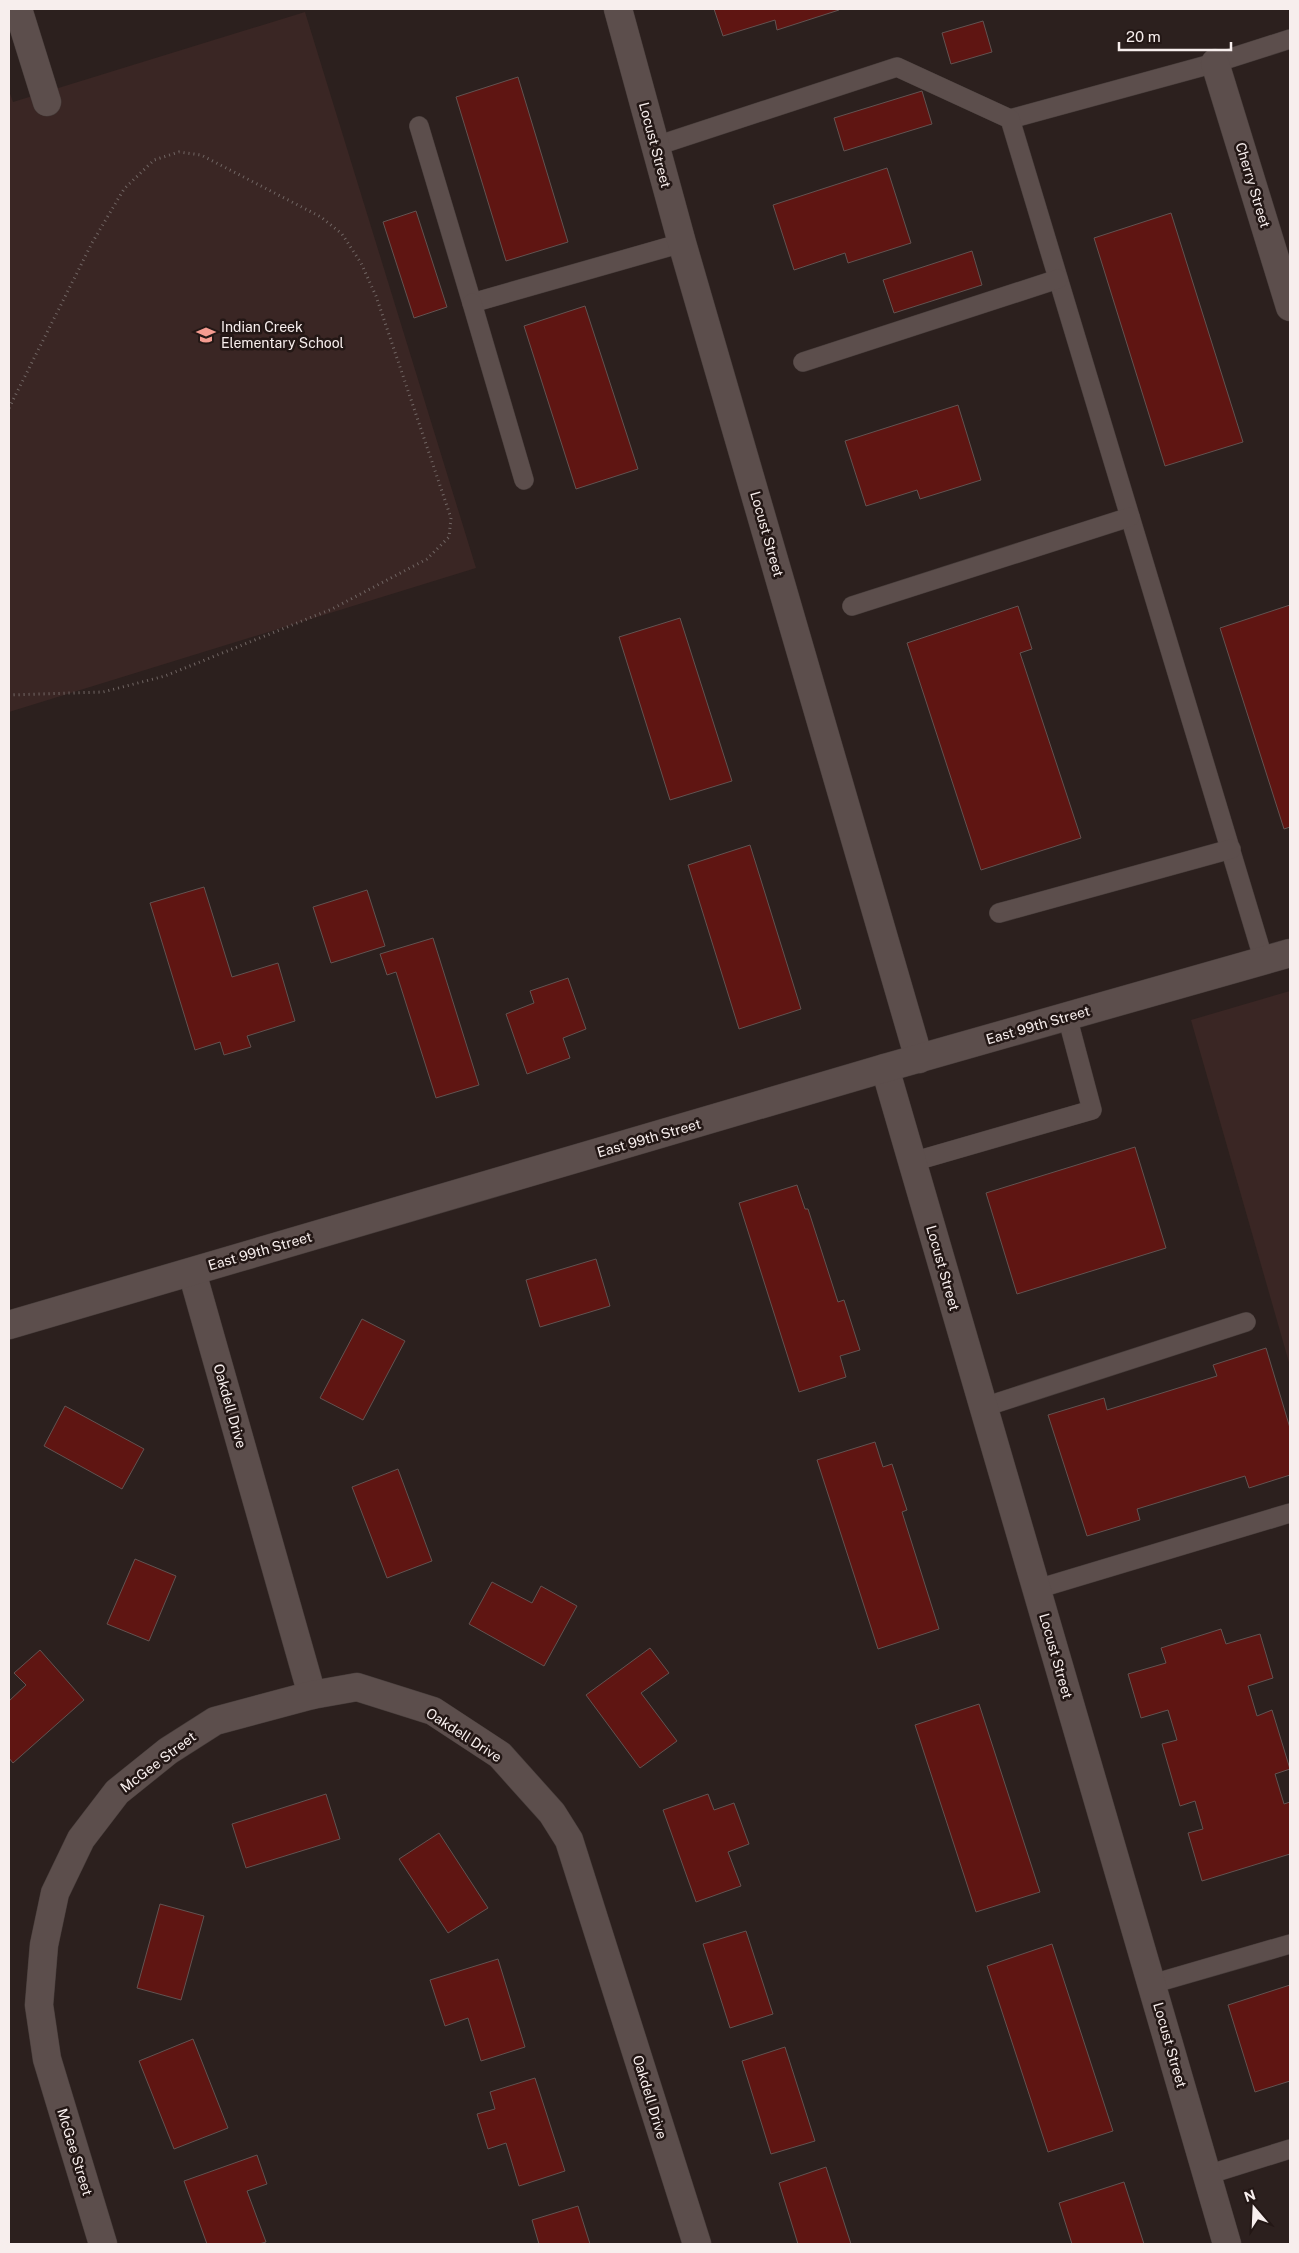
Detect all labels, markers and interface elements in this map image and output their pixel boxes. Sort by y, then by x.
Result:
scale bar [1119,20,1232,52]
text: 20 m [1126,28,1161,45]
street label: Locust Street [636,100,674,190]
street label: Cherry Street [1232,140,1274,230]
place label: Indian Creek Elementary School [221,319,344,351]
school or university icon: Indian Creek Elementary School [195,324,217,346]
street label: Locust Street [747,489,787,579]
street label: East 99th Street [984,1003,1092,1047]
street label: East 99th Street [595,1116,703,1160]
street label: Locust Street [923,1223,963,1313]
street label: East 99th Street [206,1229,314,1273]
street label: Oakdell Drive [210,1362,250,1450]
street label: Locust Street [1036,1611,1076,1701]
street label: Oakdell Drive [423,1705,505,1765]
street label: McGee Street [117,1728,199,1796]
street label: Locust Street [1150,2000,1190,2090]
street label: Oakdell Drive [630,2053,670,2141]
street label: McGee Street [54,2107,96,2197]
north arrow [1229,2183,1279,2233]
text: N [1242,2186,1258,2205]

